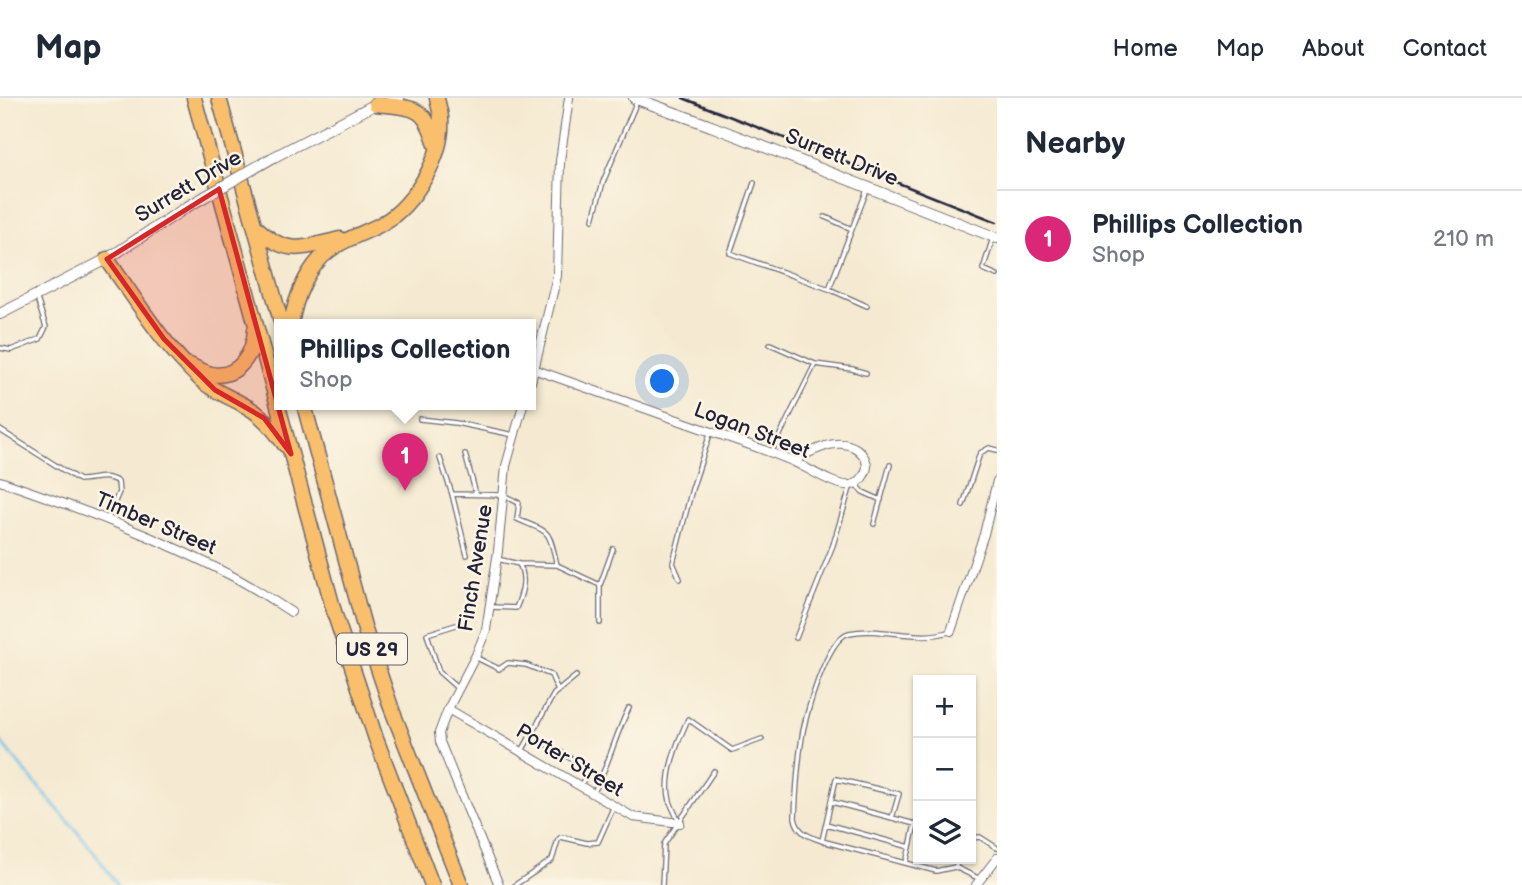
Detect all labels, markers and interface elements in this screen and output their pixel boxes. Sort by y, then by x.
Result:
text: Map [35,28,101,68]
text: Home [1113,34,1178,63]
text: Map [1216,34,1264,63]
text: About [1302,34,1364,63]
text: Contact [1402,34,1487,63]
street label: Surrett Drive [782,123,902,191]
text: Nearby [1025,126,1125,162]
street label: Surrett Drive [131,145,246,228]
text: Phillips Collection [1092,210,1303,241]
text: 1 [1043,225,1053,253]
text: 210 m [1433,225,1494,253]
text: Shop [1092,241,1145,269]
popup [274,319,536,410]
text: Phillips Collection [300,335,510,366]
your location [645,364,679,398]
text: Shop [300,366,353,394]
street label: Logan Street [690,397,814,464]
pin: 1 [382,433,428,491]
street label: Timber Street [92,487,221,560]
street label: Finch Avenue [453,503,498,633]
road number: US 29 [337,634,407,664]
map controls [913,675,976,864]
button: + [913,675,976,738]
street label: Porter Street [511,719,628,803]
button: − [913,738,976,801]
button: layers [913,801,976,864]

